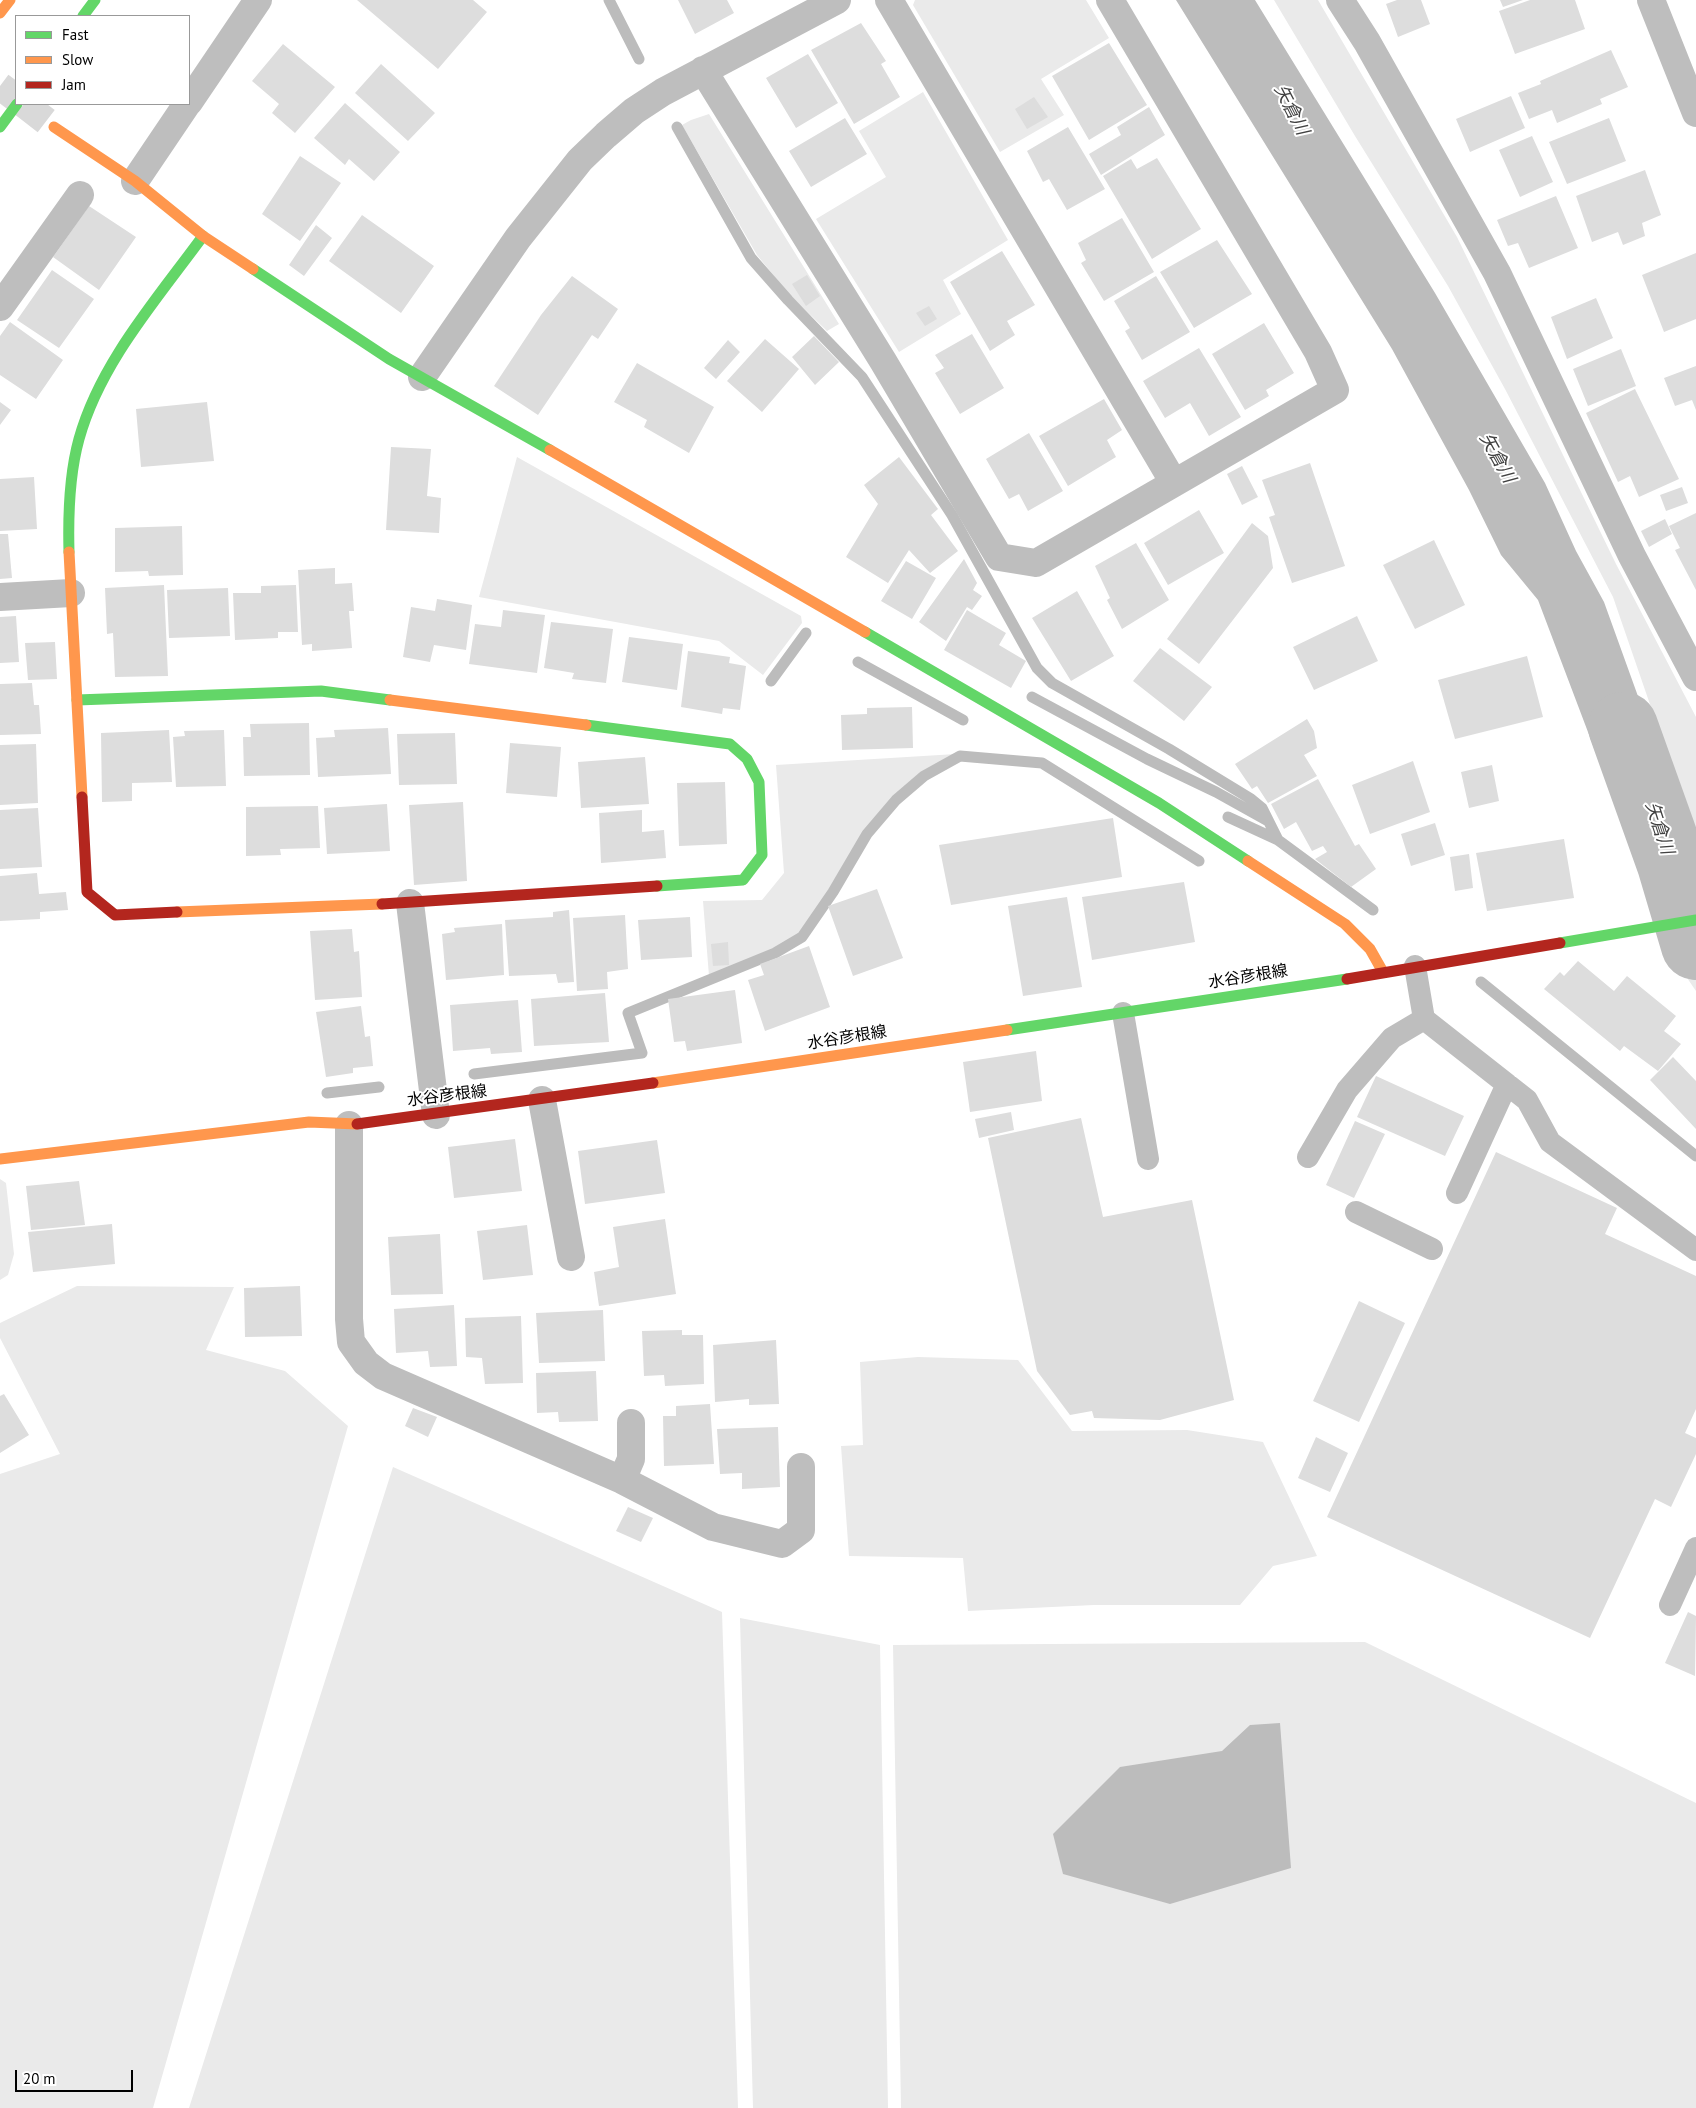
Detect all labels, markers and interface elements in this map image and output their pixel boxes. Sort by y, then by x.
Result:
legend [15,15,190,105]
text: Fast [62,25,89,44]
text: Slow [62,50,93,69]
text: Jam [62,75,86,94]
water label: 矢倉川 [1269,81,1313,139]
water label: 矢倉川 [1474,429,1520,487]
water label: 矢倉川 [1640,799,1678,857]
street label: 水谷彦根線 [1207,961,1289,993]
street label: 水谷彦根線 [806,1022,888,1054]
street label: 水谷彦根線 [406,1082,488,1110]
scale bar [18,2060,135,2092]
text: 20 m [23,2069,56,2088]

